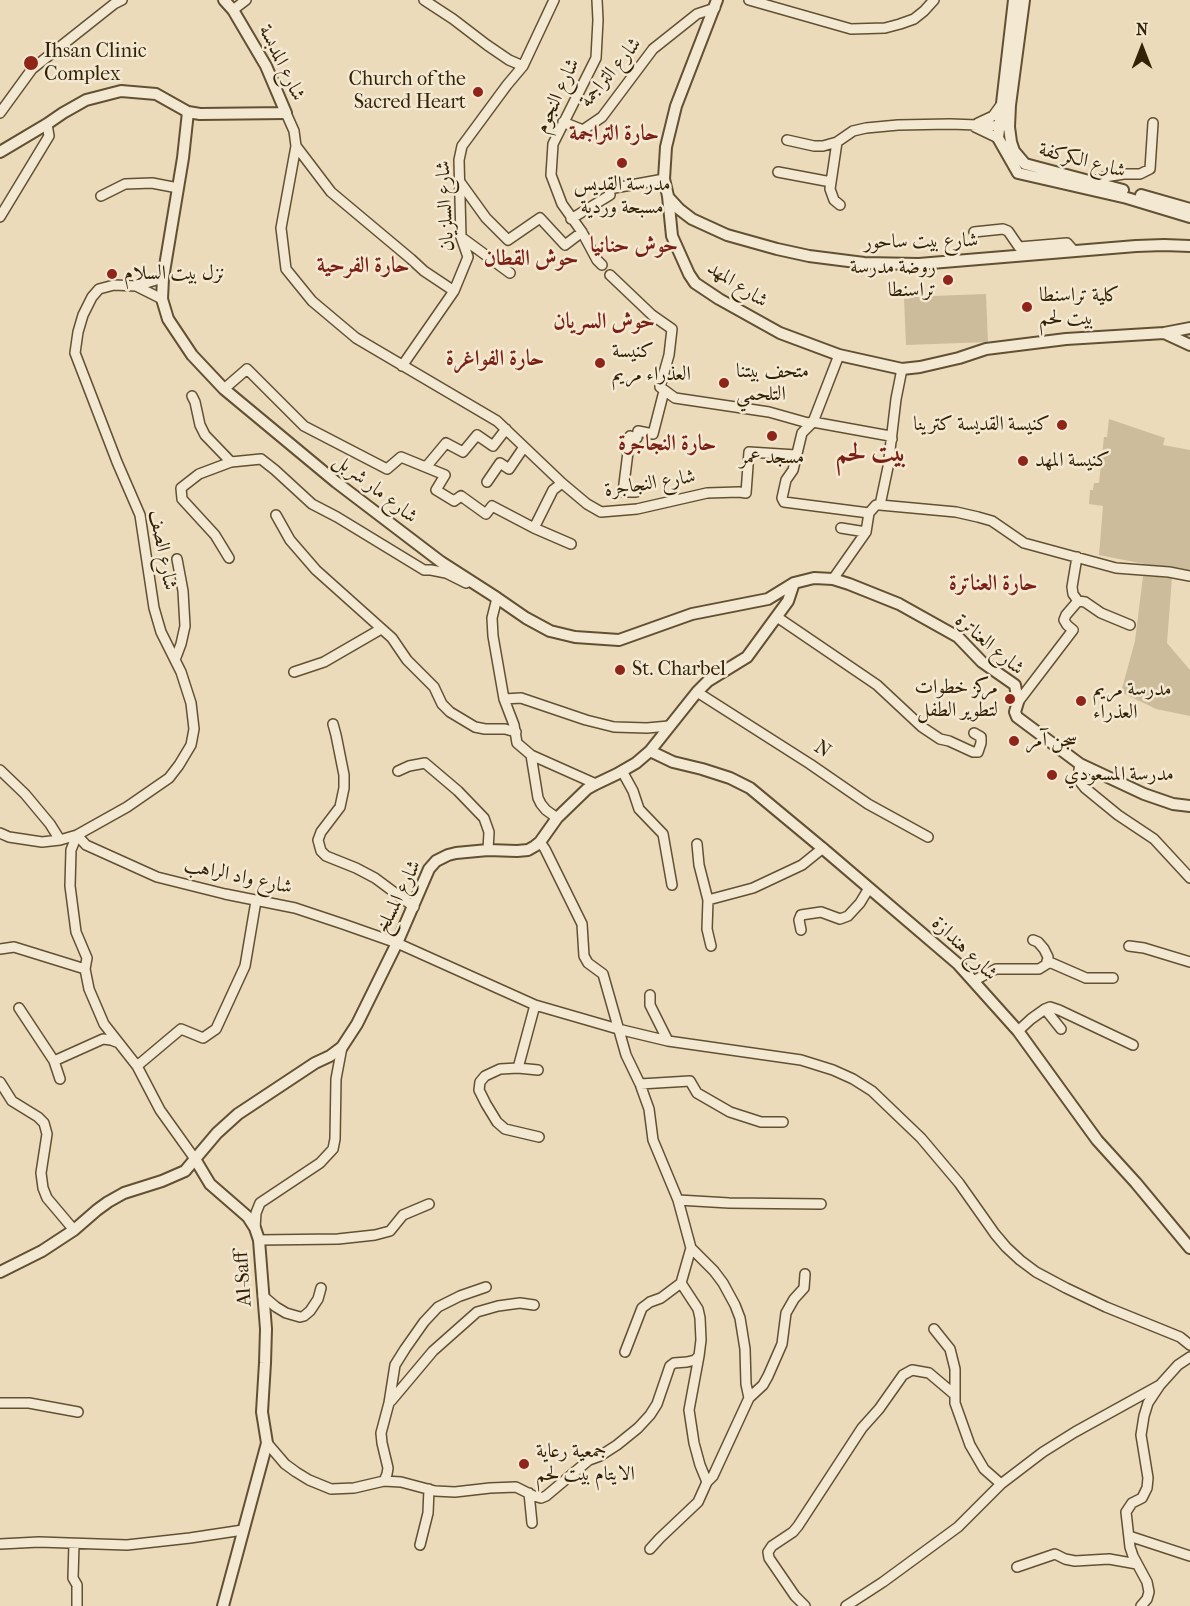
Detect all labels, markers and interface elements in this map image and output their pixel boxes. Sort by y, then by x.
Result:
north arrow [1112,18,1172,78]
text: N [1136,20,1148,39]
street label: شارع المدبسة [252,21,310,105]
street label: شارع التراجمة [575,33,647,113]
place label: Ihsan Clinic Complex [44,40,147,87]
marker: Ihsan Clinic Complex [22,54,40,72]
street label: شارع النجوم [530,55,586,137]
place label: Church of the Sacred Heart [349,68,466,115]
marker: Church of the Sacred Heart [471,85,485,99]
district label: حارة التراجمة [569,122,659,148]
street label: شارع الكركفة [1036,138,1128,184]
marker: مدرسة القديس مسبحة وردية [615,156,629,170]
street label: شارع السلزيان [432,160,460,252]
place label: مدرسة القديس مسبحة وردية [574,173,670,220]
street label: شارع بيت ساحور [864,229,978,255]
district label: حوش حنانيا [590,234,678,260]
district label: حوش القطان [483,247,579,273]
district label: حارة الفرحية [317,254,409,280]
place label: روضة مدرسة تراسنطا [850,256,936,303]
street label: شارع المهد [702,257,772,313]
place label: نزل بيت السلام [124,262,225,286]
marker: نزل بيت السلام [105,267,119,281]
marker: روضة مدرسة تراسنطا [941,273,955,287]
place label: كلية تراسنطا بيت لحم [1039,284,1120,331]
marker: كلية تراسنطا بيت لحم [1020,300,1034,314]
district label: حوش السريان [553,310,655,336]
place label: كنيسة العذراء مريم [612,340,691,387]
district label: حارة الفواغرة [446,347,544,373]
marker: كنيسة العذراء مريم [593,356,607,370]
place label: متحف بيتنا التلحمي [736,360,809,407]
marker: متحف بيتنا التلحمي [717,376,731,390]
place label: كنيسة القديسة كترينا [913,413,1050,437]
marker: كنيسة القديسة كترينا [1055,418,1069,432]
marker: مسجد عمر [765,429,779,443]
district label: حارة النجاجرة [618,432,716,458]
district label: بيت لحم [836,439,906,471]
place label: مسجد عمر [740,446,804,470]
street label: شارع مار شربل [328,449,422,529]
place label: كنيسة المهد [1035,449,1110,473]
marker: كنيسة المهد [1016,454,1030,468]
street label: شارع النجاجرة [603,465,697,503]
street label: شارع الصف [142,508,182,592]
district label: حارة العناترة [949,572,1037,598]
street label: شارع العناترة [949,609,1029,681]
place label: St. Charbel [632,658,726,682]
marker: St. Charbel [613,663,627,677]
place label: مركز خطوات لتطوير الطفل [914,676,998,723]
place label: مدرسة مريم العذراء [1093,678,1171,725]
marker: مركز خطوات لتطوير الطفل [1003,692,1017,706]
marker: مدرسة مريم العذراء [1074,694,1088,708]
place label: سجن آمر [1026,729,1077,753]
marker: سجن آمر [1007,734,1021,748]
street label: N [809,736,835,764]
place label: مدرسة المسعودي [1064,763,1174,787]
marker: مدرسة المسعودي [1045,768,1059,782]
street label: شارع واد الراهب [182,854,294,900]
street label: شارع المسلخ [371,856,427,938]
street label: شارع هندازة [926,912,1002,986]
street label: Al-Saff [230,1251,258,1307]
place label: جمعية رعاية الايتام بيت لحم [536,1440,635,1487]
marker: جمعية رعاية الايتام بيت لحم [517,1457,531,1471]

